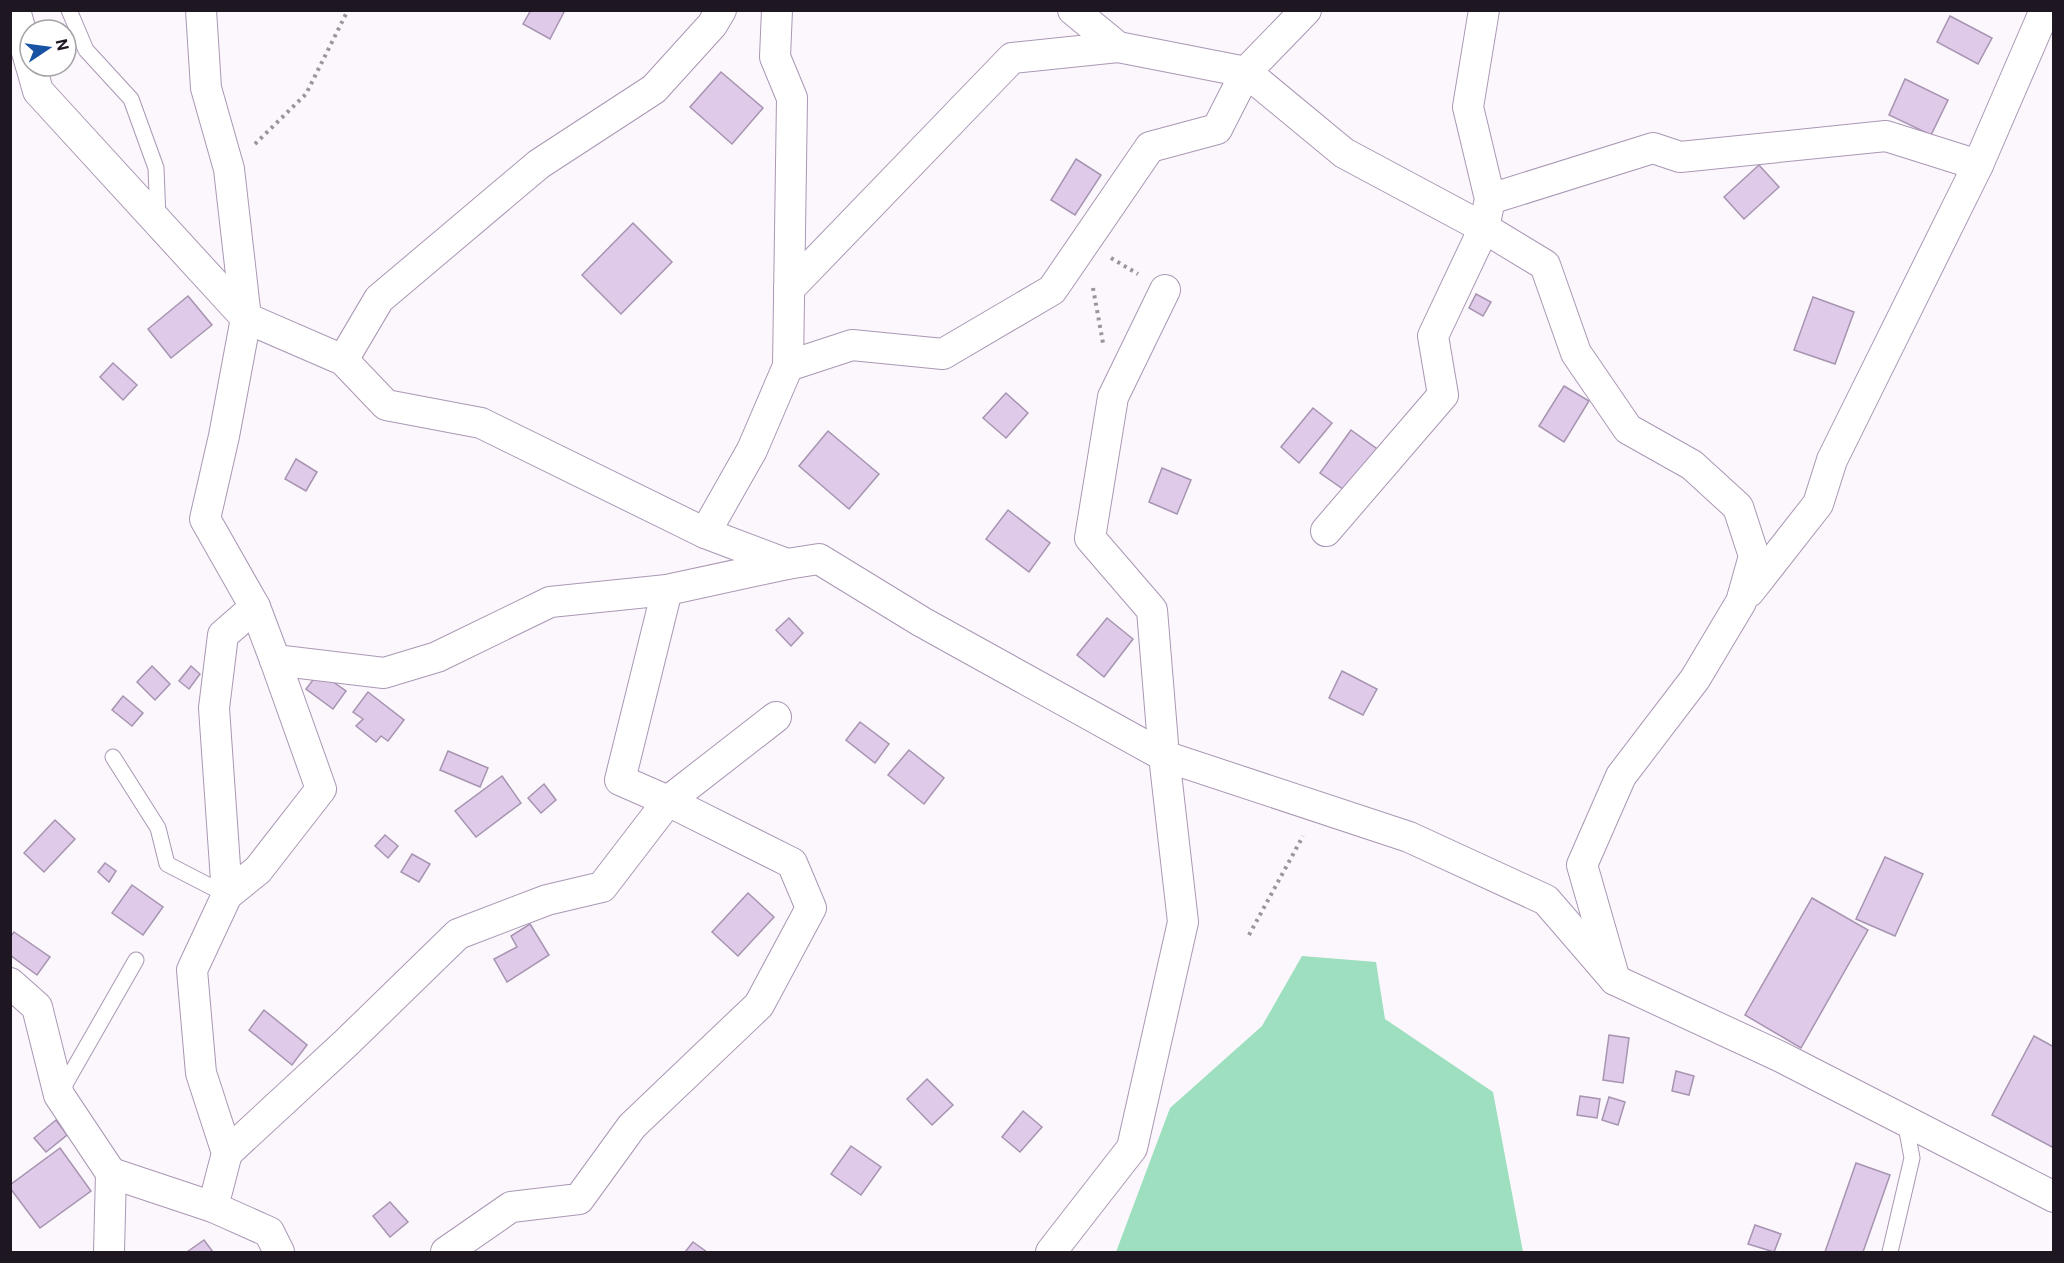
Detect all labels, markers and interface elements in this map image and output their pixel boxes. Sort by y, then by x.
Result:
north arrow [18,18,78,78]
text: N [52,37,73,52]

